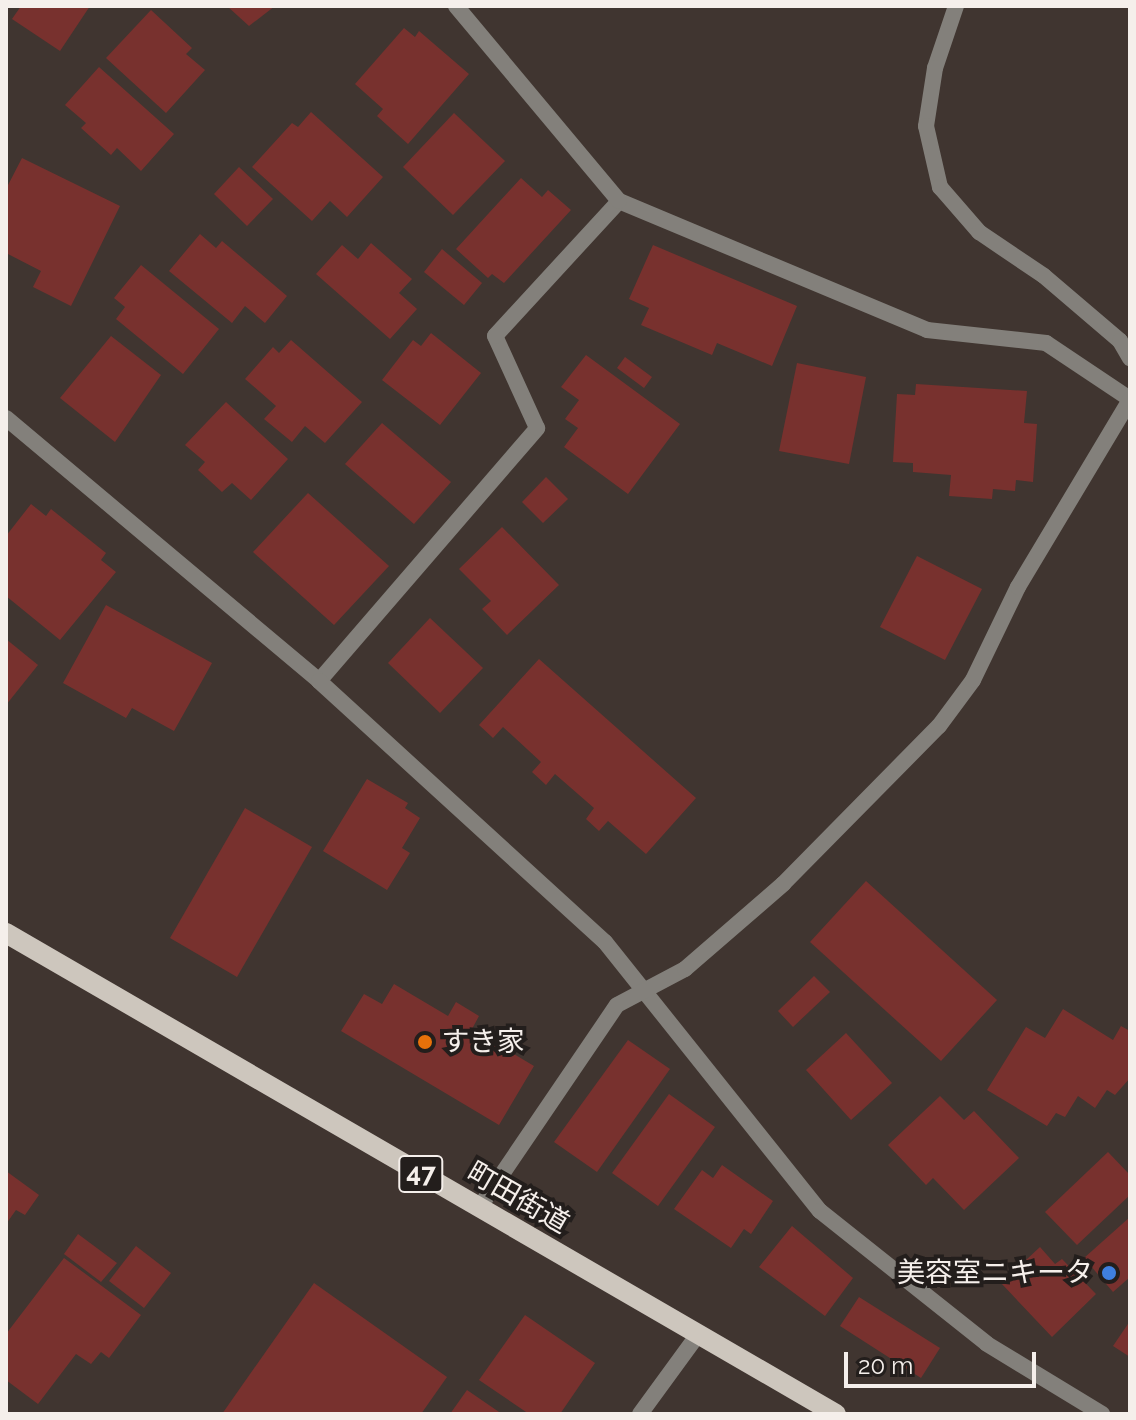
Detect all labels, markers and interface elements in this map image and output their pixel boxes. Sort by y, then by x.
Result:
place label: すき家 [441,1025,525,1059]
marker: すき家 [416,1033,434,1051]
road number: 47 [397,1152,445,1196]
street label: 町田街道 [461,1155,575,1241]
place label: 美容室ニキータ [897,1256,1093,1290]
marker: 美容室ニキータ [1100,1264,1118,1282]
scale bar [848,1336,1040,1386]
text: 20 m [858,1351,913,1380]

